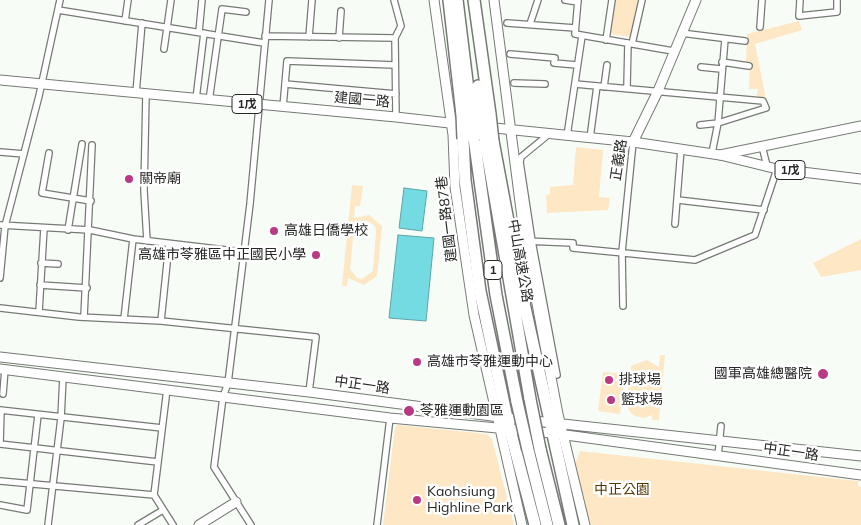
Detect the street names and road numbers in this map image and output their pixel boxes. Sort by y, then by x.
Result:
street label: 建國一路 [333,89,391,111]
road number: 1戊 [232,95,262,114]
street label: 正義路 [607,138,631,182]
road number: 1戊 [775,160,805,180]
street label: 建國一路87巷 [433,175,461,263]
street label: 中山高速公路 [504,218,536,304]
road number: 1 [484,260,502,280]
street label: 中正一路 [333,373,391,397]
street label: 中正一路 [762,440,820,464]

